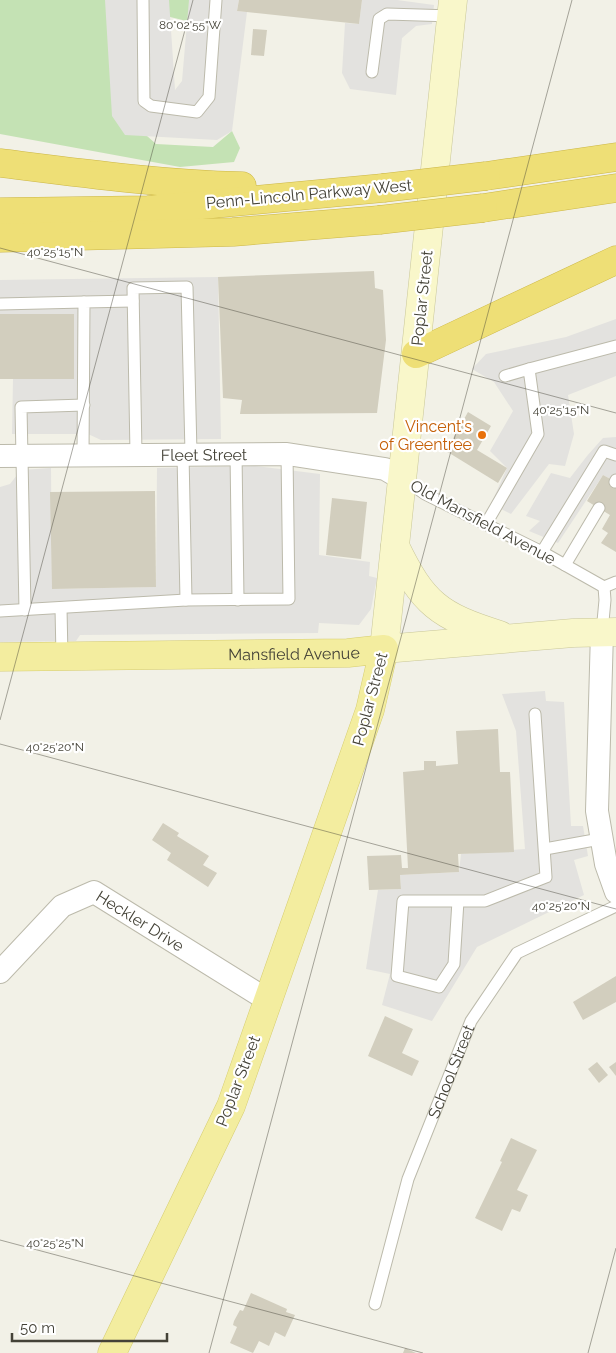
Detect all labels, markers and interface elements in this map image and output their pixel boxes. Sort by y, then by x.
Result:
text: 80°02'55"W [159,18,221,32]
street label: Penn-Lincoln Parkway West [205,175,413,212]
text: 40°25'15"N [27,245,83,259]
street label: Poplar Street [408,249,437,347]
text: 40°25'15"N [533,403,589,417]
place label: Vincent's of Greentree [379,417,472,454]
marker: Vincent's of Greentree [476,429,488,441]
street label: Fleet Street [161,445,248,464]
street label: Old Mansfield Avenue [407,476,559,568]
street label: Mansfield Avenue [228,642,361,664]
street label: Poplar Street [348,650,392,748]
text: 40°25'20"N [26,740,84,754]
street label: Heckler Drive [93,886,188,955]
text: 40°25'20"N [532,899,590,913]
street label: School Street [424,1021,478,1121]
street label: Poplar Street [212,1032,264,1129]
text: 40°25'25"N [26,1236,84,1250]
scale bar [12,1310,168,1342]
text: 50 m [20,1319,55,1337]

